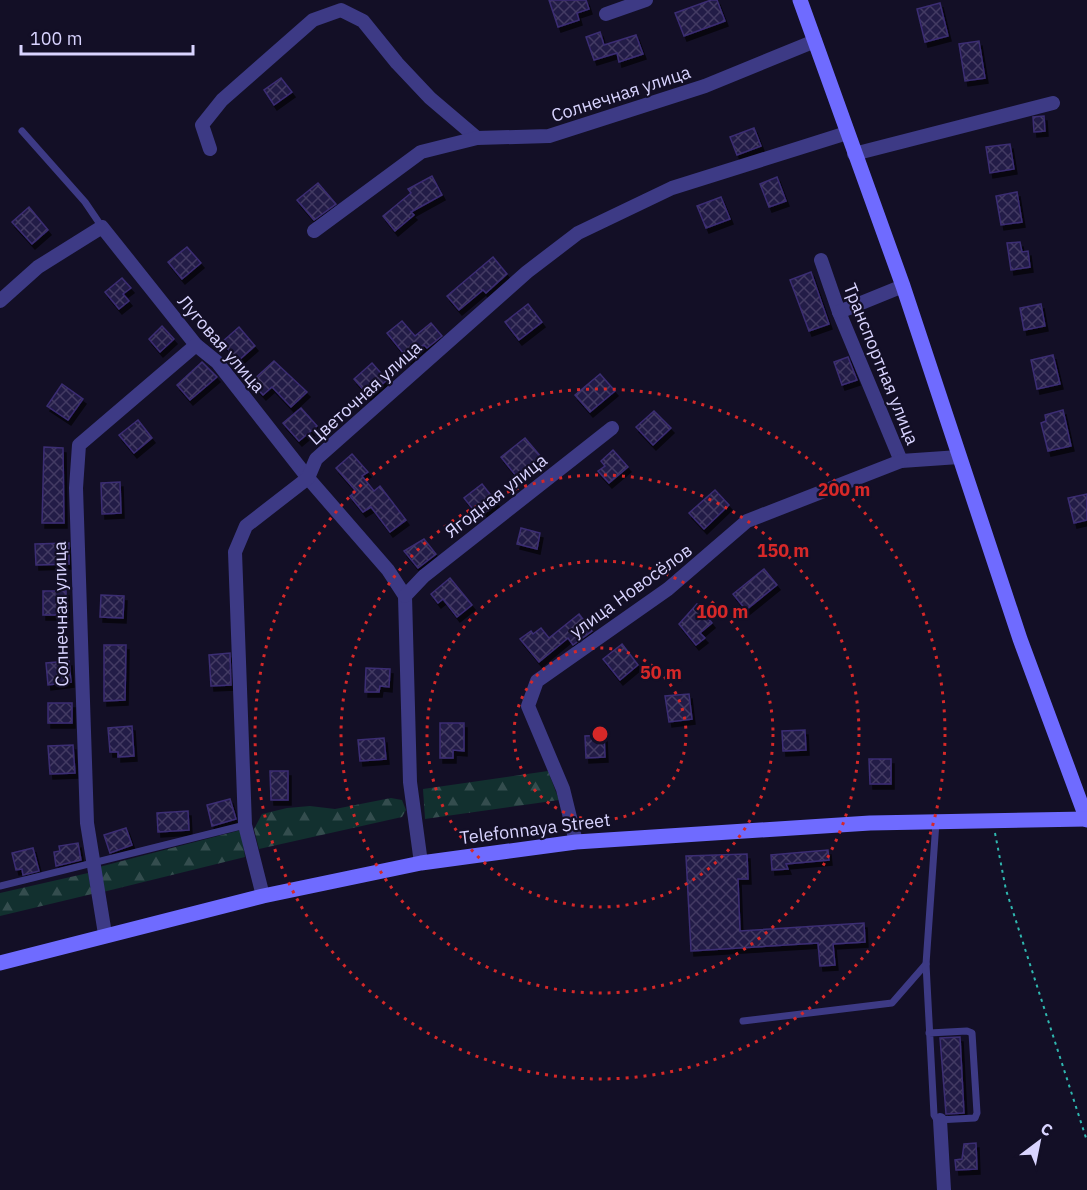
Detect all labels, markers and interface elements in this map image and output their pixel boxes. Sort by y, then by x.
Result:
scale bar [21,18,194,56]
text: 100 m [30,27,82,50]
street label: Солнечная улица [548,60,694,127]
street label: Транспортная улица [839,280,925,448]
street label: Луговая улица [173,290,270,398]
street label: Цветочная улица [303,335,426,450]
street label: Ягодная улица [440,448,552,543]
text: 200 m [818,478,870,501]
street label: улица Новосёлов [565,538,697,643]
text: 150 m [757,539,809,562]
street label: Солнечная улица [48,541,73,687]
text: 100 m [696,600,748,623]
text: 50 m [640,661,682,684]
centre of rings [590,724,610,744]
street label: Telefonnaya Street [458,808,612,849]
north arrow [1009,1112,1069,1172]
text: С [1037,1118,1057,1141]

